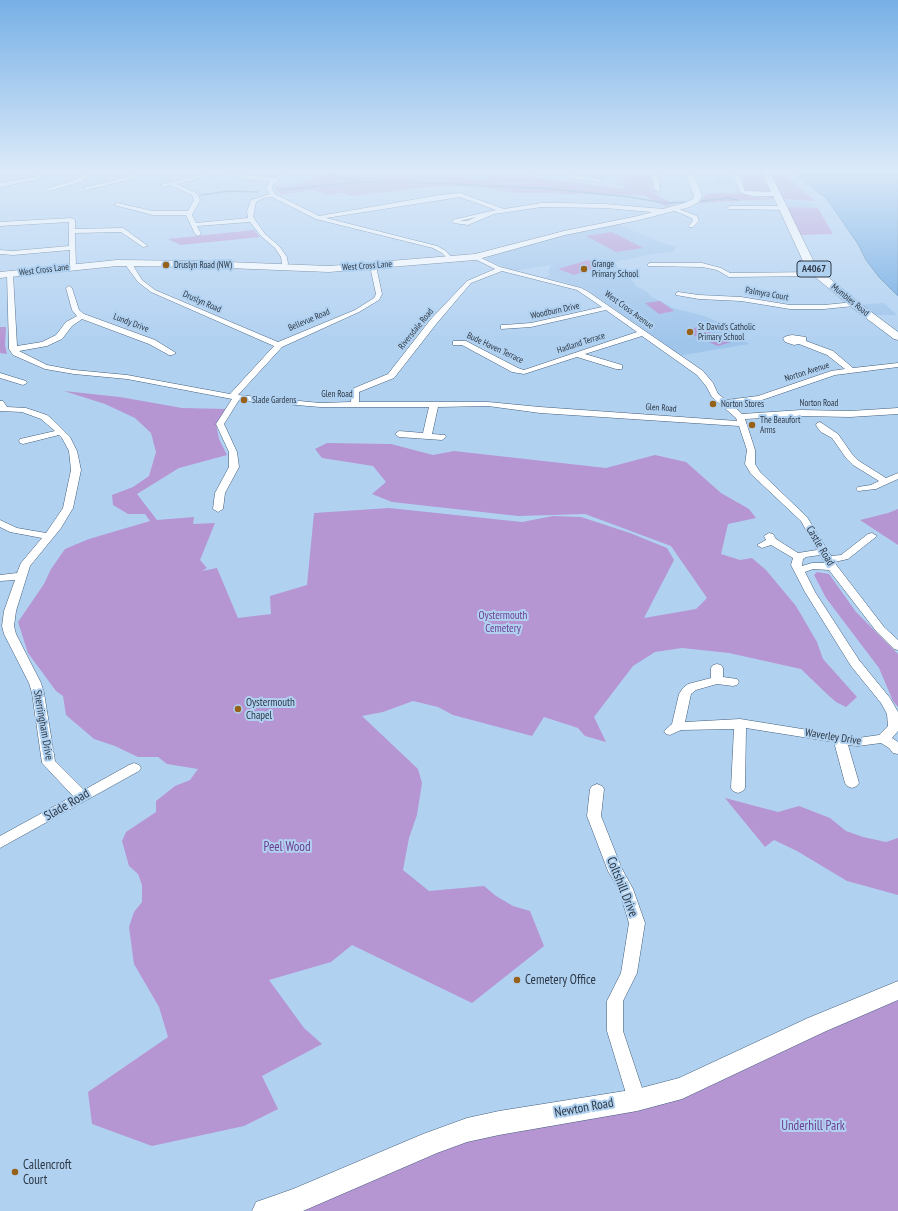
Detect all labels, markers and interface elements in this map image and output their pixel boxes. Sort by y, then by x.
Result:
street label: West Cross Lane [342,259,392,273]
place label: Grange Primary School [592,259,638,280]
marker: Druslyn Road (NW) [161,260,171,270]
place label: Druslyn Road (NW) [174,260,232,270]
road number: A4067 [797,261,831,277]
street label: West Cross Lane [18,262,70,278]
marker: Grange Primary School [579,264,589,274]
street label: Mumbles Road [829,281,871,319]
street label: Palmyra Court [745,285,789,303]
street label: Druslyn Road [181,289,223,315]
street label: West Cross Avenue [602,289,656,331]
street label: Woodburn Drive [529,301,581,321]
street label: Bellevue Road [287,306,331,334]
street label: Riversdale Road [396,306,436,352]
street label: Lundy Drive [112,311,150,335]
place label: St David's Catholic Primary School [698,322,755,343]
marker: St David's Catholic Primary School [685,327,695,337]
street label: Bude Haven Terrace [465,330,525,366]
street label: Hadland Terrace [556,330,606,356]
street label: Norton Avenue [783,360,831,384]
street label: Glen Road [321,389,353,399]
marker: Slade Gardens [239,395,249,405]
place label: Slade Gardens [252,395,296,405]
street label: Norton Road [800,398,838,408]
marker: Norton Stores [708,399,718,409]
place label: Norton Stores [721,399,764,409]
street label: Glen Road [645,402,677,414]
place label: The Beaufort Arms [760,415,800,436]
marker: The Beaufort Arms [747,420,757,430]
street label: Castle Road [803,524,837,568]
park label: Oystermouth Cemetery [479,609,527,635]
street label: Sherringham Drive [30,689,56,761]
place label: Oystermouth Chapel [246,696,295,722]
marker: Oystermouth Chapel [233,704,243,714]
street label: Waverley Drive [804,726,862,748]
street label: Slade Road [42,786,92,824]
park label: Peel Wood [263,839,311,855]
street label: Coltshill Drive [603,855,641,919]
place label: Cemetery Office [525,972,596,988]
marker: Cemetery Office [512,975,522,985]
street label: Newton Road [553,1095,615,1121]
park label: Underhill Park [781,1118,845,1134]
place label: Callencroft Court [23,1157,72,1188]
marker: Callencroft Court [10,1167,20,1177]

